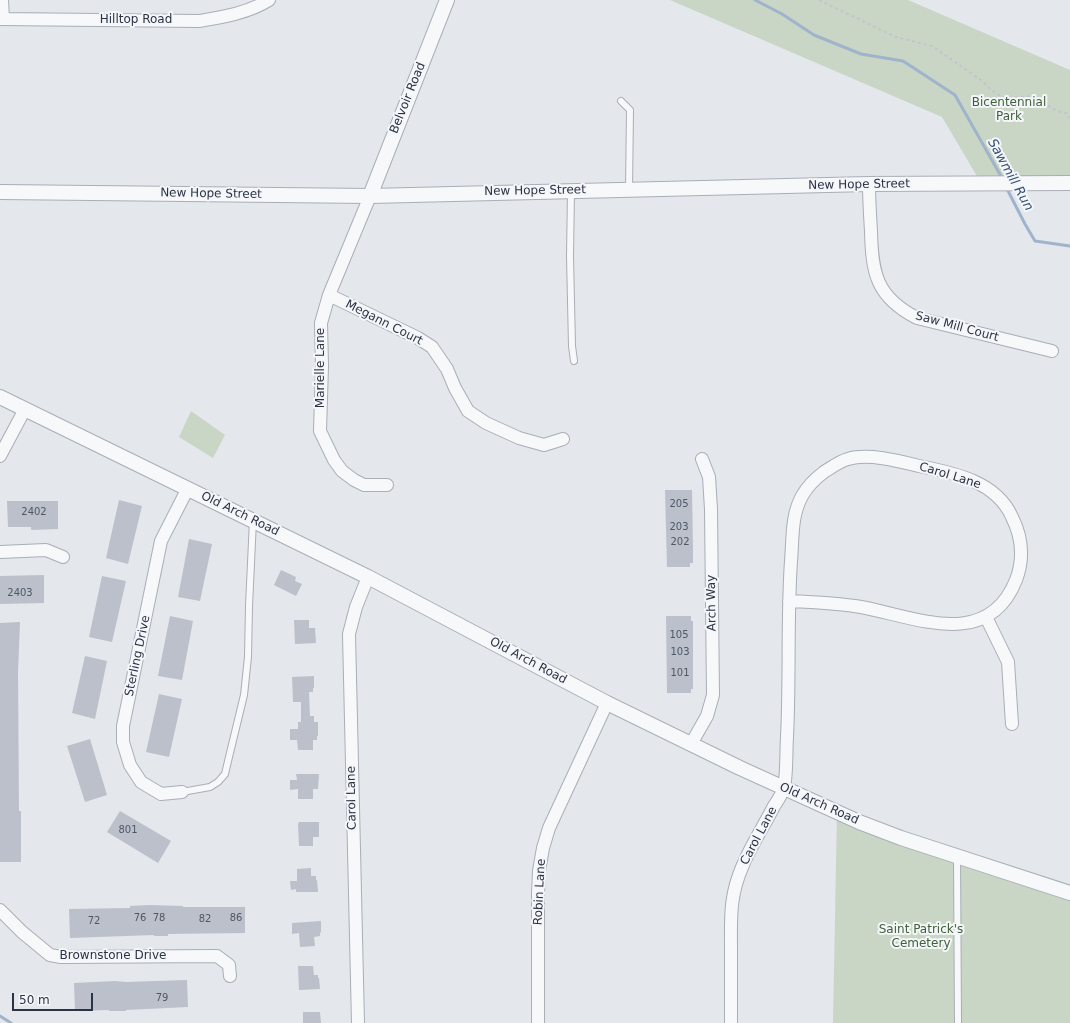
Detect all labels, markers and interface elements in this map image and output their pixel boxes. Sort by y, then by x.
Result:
street label: Hilltop Road [100,13,172,27]
street label: Belvoir Road [387,60,429,136]
park label: Bicentennial Park [972,96,1046,124]
water label: Sawmill Run [984,136,1036,214]
street label: New Hope Street [808,177,910,193]
street label: New Hope Street [484,183,586,199]
street label: New Hope Street [160,186,262,202]
street label: Megann Court [343,297,425,349]
street label: Saw Mill Court [914,309,1000,345]
street label: Marielle Lane [314,328,328,408]
street label: Carol Lane [917,460,983,492]
street label: Old Arch Road [199,489,281,539]
house number: 205 [669,498,689,510]
house number: 2402 [21,506,47,518]
house number: 203 [669,521,689,533]
house number: 202 [670,536,690,548]
street label: Arch Way [704,575,720,631]
house number: 2403 [7,587,33,599]
street label: Sterling Drive [122,614,154,698]
house number: 105 [669,629,689,641]
street label: Old Arch Road [487,635,569,687]
house number: 103 [670,646,690,658]
house number: 101 [670,667,690,679]
street label: Carol Lane [344,766,360,830]
street label: Old Arch Road [777,780,861,828]
street label: Carol Lane [738,804,780,868]
house number: 801 [118,824,138,836]
street label: Robin Lane [531,858,549,926]
house number: 76 [134,912,146,924]
house number: 78 [153,912,165,924]
house number: 86 [230,912,242,924]
house number: 82 [199,913,211,925]
house number: 72 [88,915,100,927]
park label: Saint Patrick's Cemetery [879,923,963,951]
street label: Brownstone Drive [60,949,166,963]
scale bar [14,985,95,1011]
house number: 79 [156,992,168,1004]
text: 50 m [19,993,50,1007]

